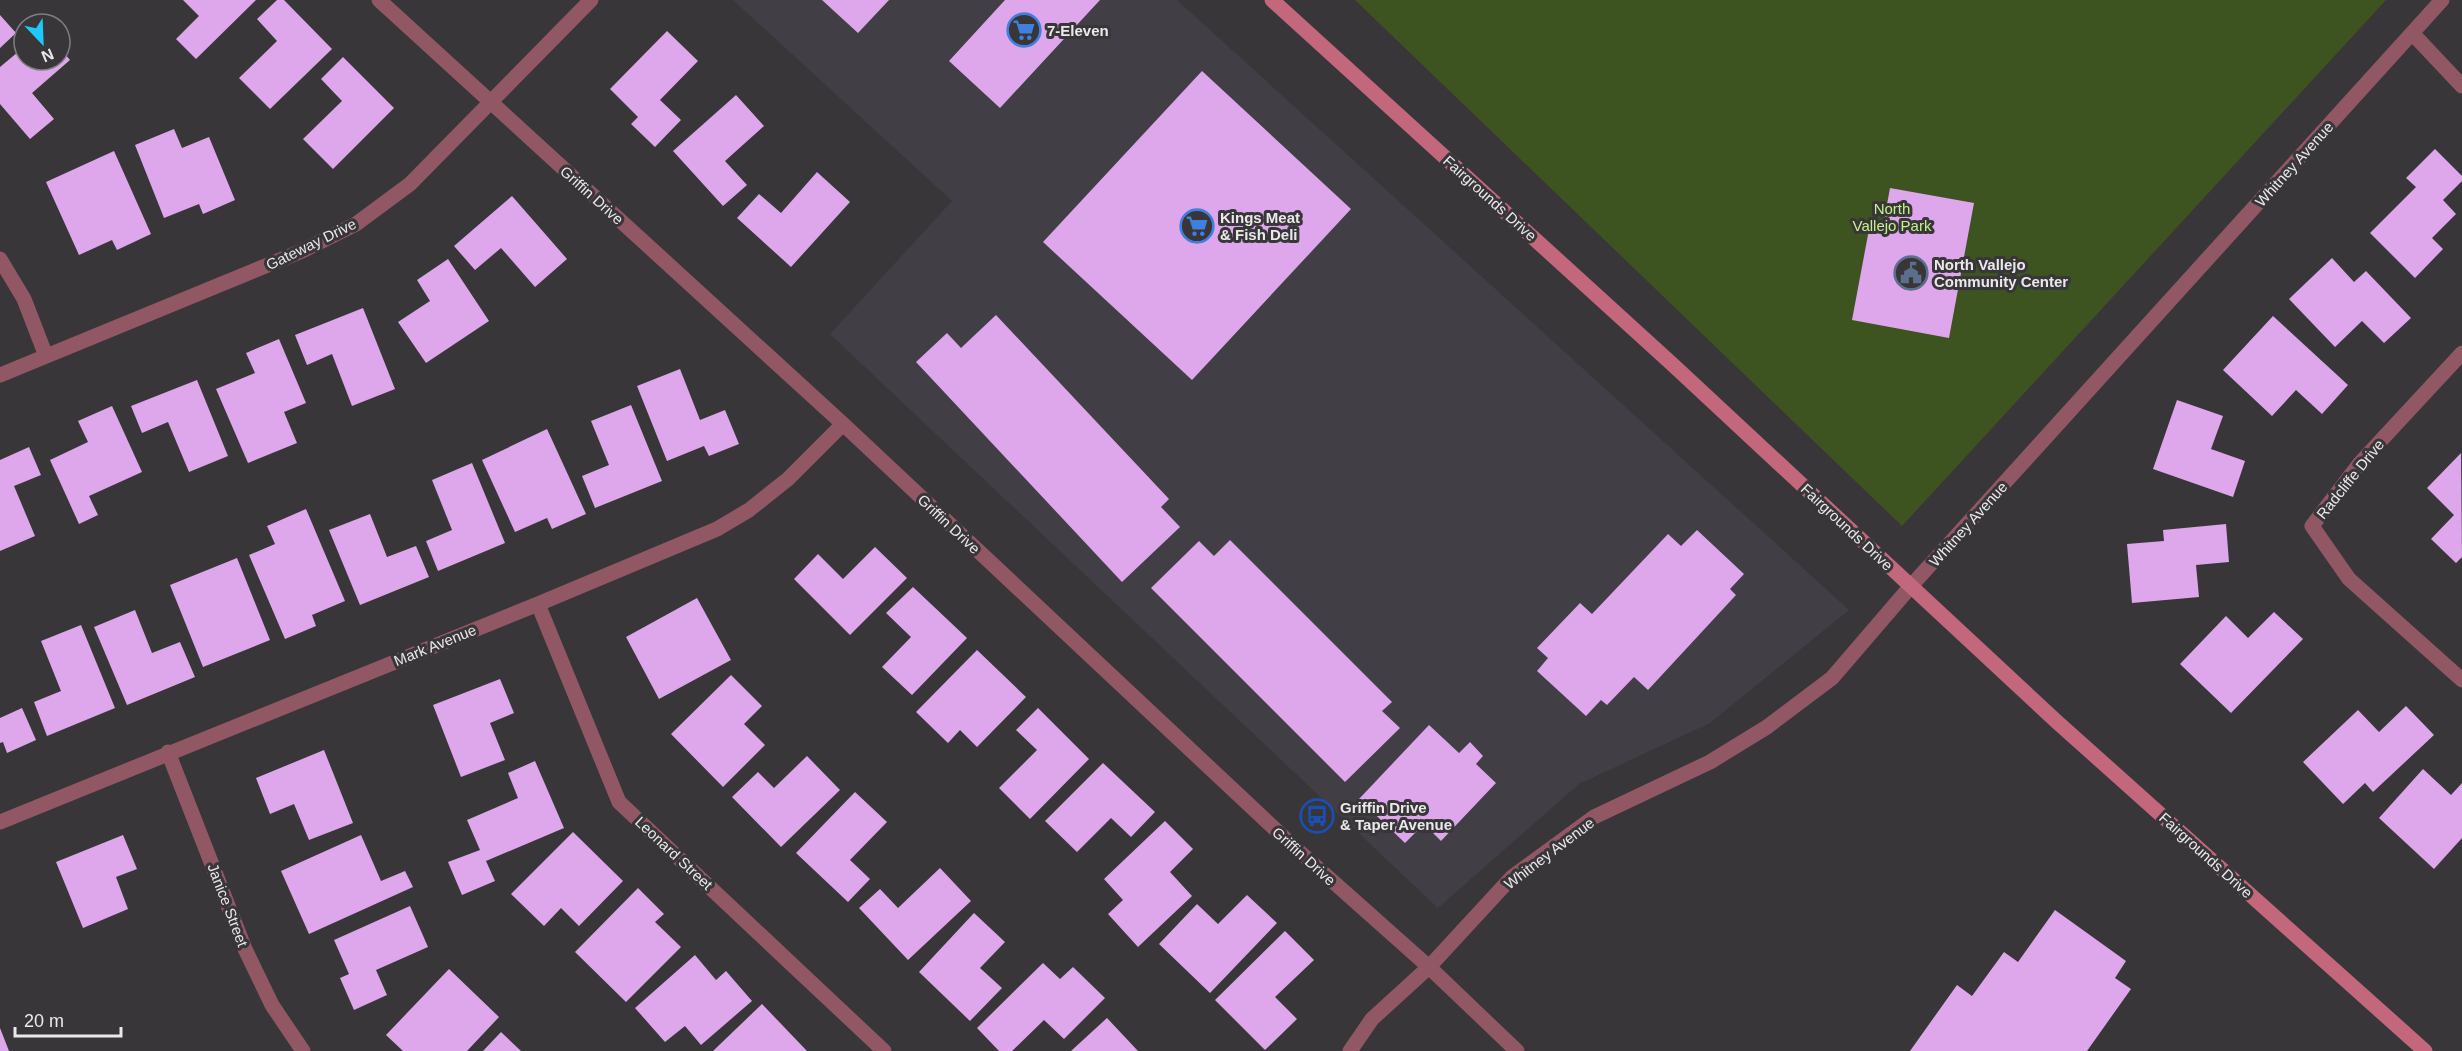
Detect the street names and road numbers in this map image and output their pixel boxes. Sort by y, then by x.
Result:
street label: Whitney Avenue [2252,118,2336,210]
street label: Fairgrounds Drive [1440,152,1540,244]
street label: Griffin Drive [557,162,627,228]
street label: Gateway Drive [263,215,359,273]
street label: Radcliffe Drive [2313,436,2387,522]
street label: Whitney Avenue [1926,478,2010,570]
street label: Fairgrounds Drive [1798,480,1896,574]
street label: Griffin Drive [914,491,984,557]
street label: Mark Avenue [391,621,479,669]
street label: Fairgrounds Drive [2156,809,2256,901]
street label: Leonard Street [632,813,717,894]
street label: Whitney Avenue [1501,814,1597,892]
street label: Griffin Drive [1269,823,1339,889]
street label: Janice Street [204,861,252,950]

